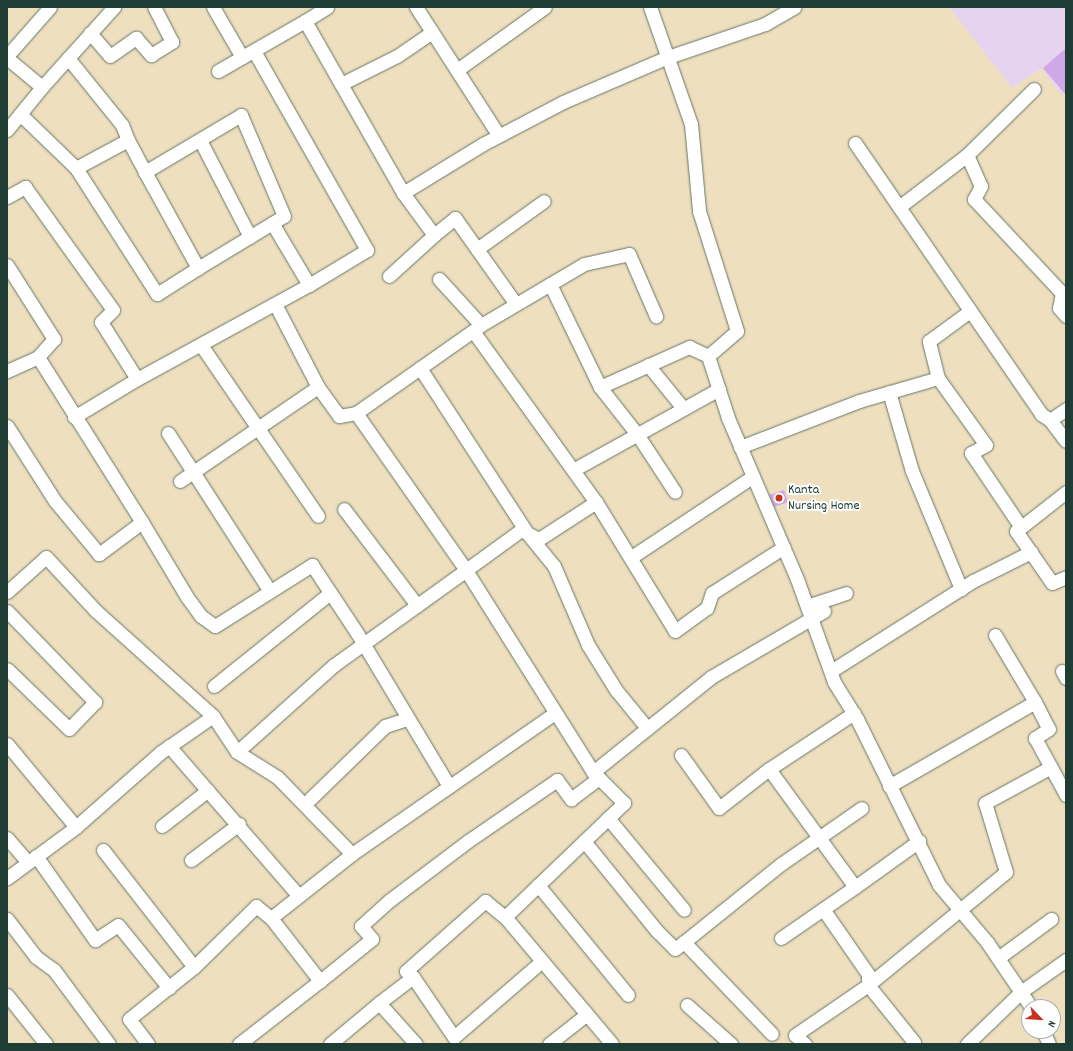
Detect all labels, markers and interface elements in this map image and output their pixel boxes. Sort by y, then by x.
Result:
place label: Kanta Nursing Home [788,482,860,514]
marker: Kanta Nursing Home [773,492,785,504]
north arrow [1021,999,1061,1039]
text: N [1043,1018,1059,1029]

